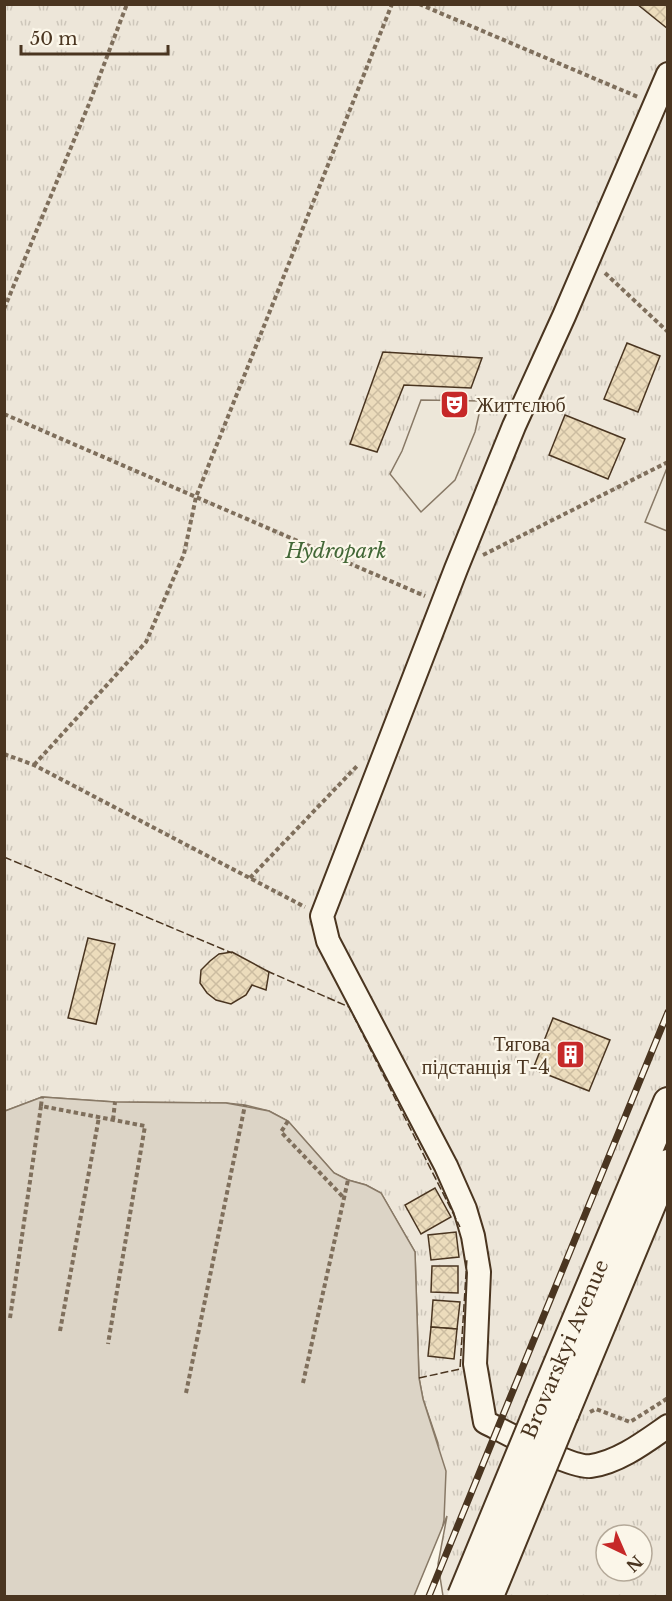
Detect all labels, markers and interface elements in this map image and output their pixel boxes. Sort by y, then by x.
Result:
scale bar [21,18,168,56]
text: 50 m [30,28,78,50]
theatre icon: Життєлюб [439,389,471,421]
place label: Життєлюб [476,393,566,417]
park label: Hydropark [284,539,387,563]
place label: Тягова підстанція Т-4 [422,1032,550,1079]
building icon: Тягова підстанція Т-4 [555,1039,587,1071]
street label: Brovarskyi Avenue [516,1256,614,1442]
north arrow [594,1523,654,1583]
text: N [622,1551,647,1576]

